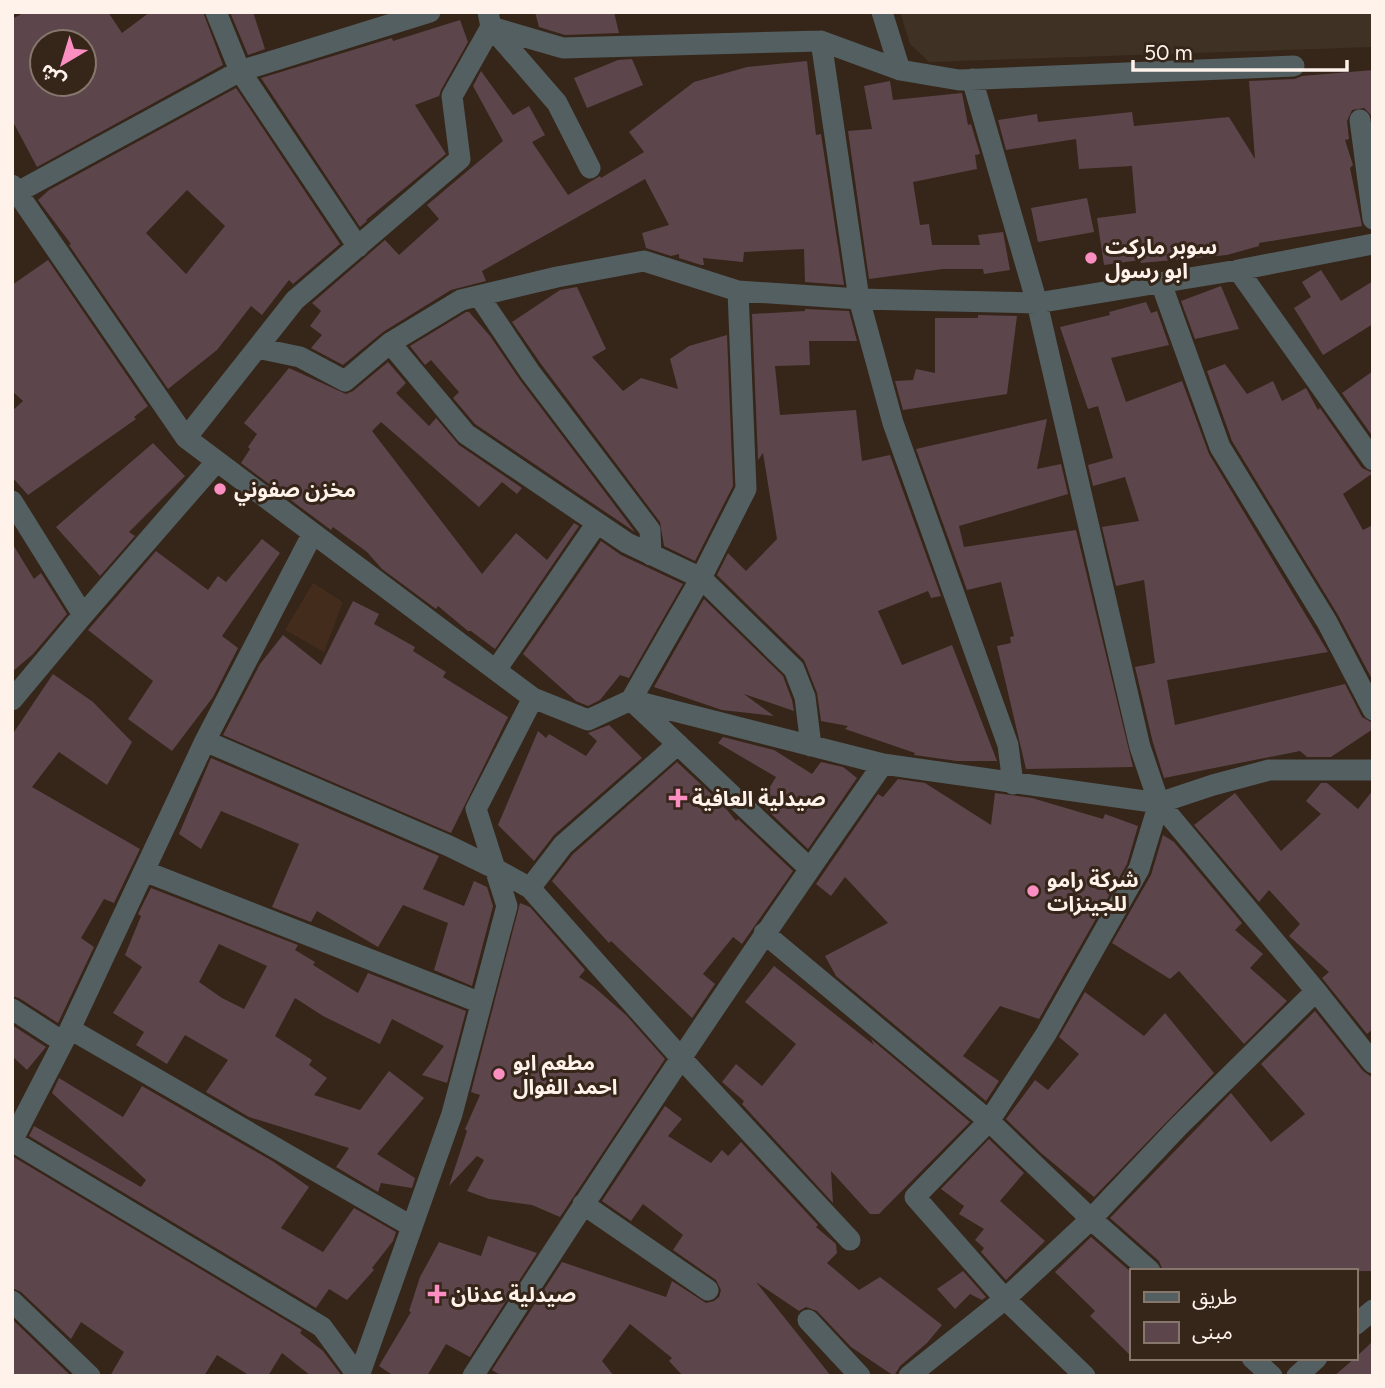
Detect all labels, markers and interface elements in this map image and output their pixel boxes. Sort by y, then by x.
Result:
north arrow [28,28,98,98]
scale bar [1133,28,1346,72]
text: 50 m [1144,40,1193,65]
text: ش [36,59,70,93]
place label: سوبر ماركت ابو رسول [1105,234,1217,283]
marker: سوبر ماركت ابو رسول [1083,250,1099,266]
place label: مخزن صفوني [234,477,356,506]
marker: مخزن صفوني [212,481,228,497]
place label: صيدلية العافية [692,786,826,811]
marker: صيدلية العافية [670,790,686,806]
place label: شركة رامو للجينزات [1047,867,1139,916]
marker: شركة رامو للجينزات [1025,883,1041,899]
place label: مطعم ابو احمد الفوال [513,1050,617,1099]
marker: مطعم ابو احمد الفوال [491,1066,507,1082]
legend [1130,1269,1357,1360]
place label: صيدلية عدنان [451,1282,576,1307]
text: طريق [1192,1284,1237,1310]
marker: صيدلية عدنان [429,1286,445,1302]
text: مبنى [1192,1319,1233,1344]

